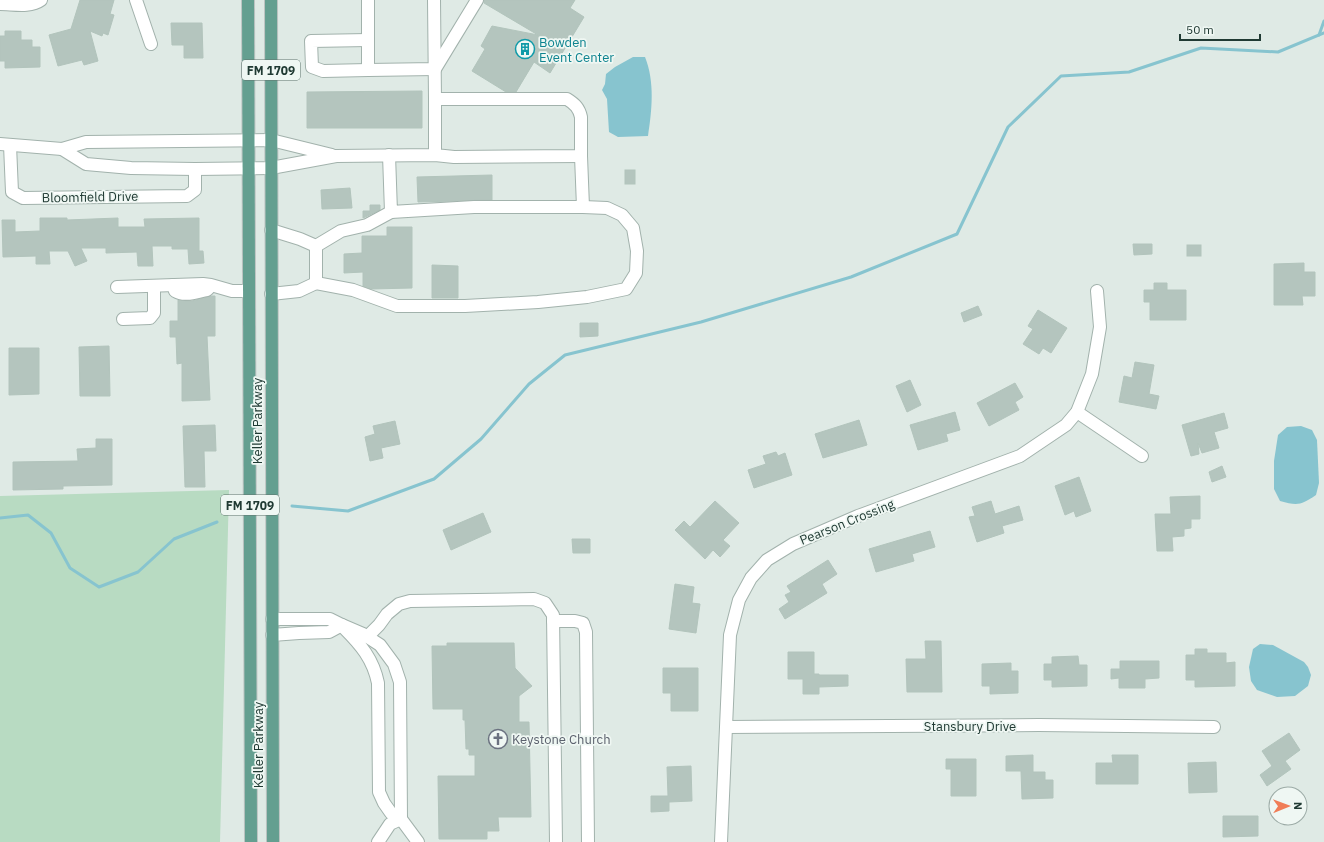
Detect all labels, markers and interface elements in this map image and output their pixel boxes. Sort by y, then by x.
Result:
scale bar [1180,16,1260,42]
text: 50 m [1186,22,1214,37]
place label: Bowden Event Center [539,34,614,66]
building icon: Bowden Event Center [514,38,536,60]
road number: FM 1709 [242,60,300,80]
street label: Bloomfield Drive [41,188,139,206]
street label: Keller Parkway [249,377,266,464]
road number: FM 1709 [221,495,279,515]
street label: Pearson Crossing [797,495,897,549]
street label: Keller Parkway [250,701,267,788]
street label: Stansbury Drive [924,718,1016,735]
church icon: Keystone Church [487,728,509,750]
place label: Keystone Church [512,731,611,748]
north arrow [1268,786,1308,826]
text: N [1291,802,1305,810]

